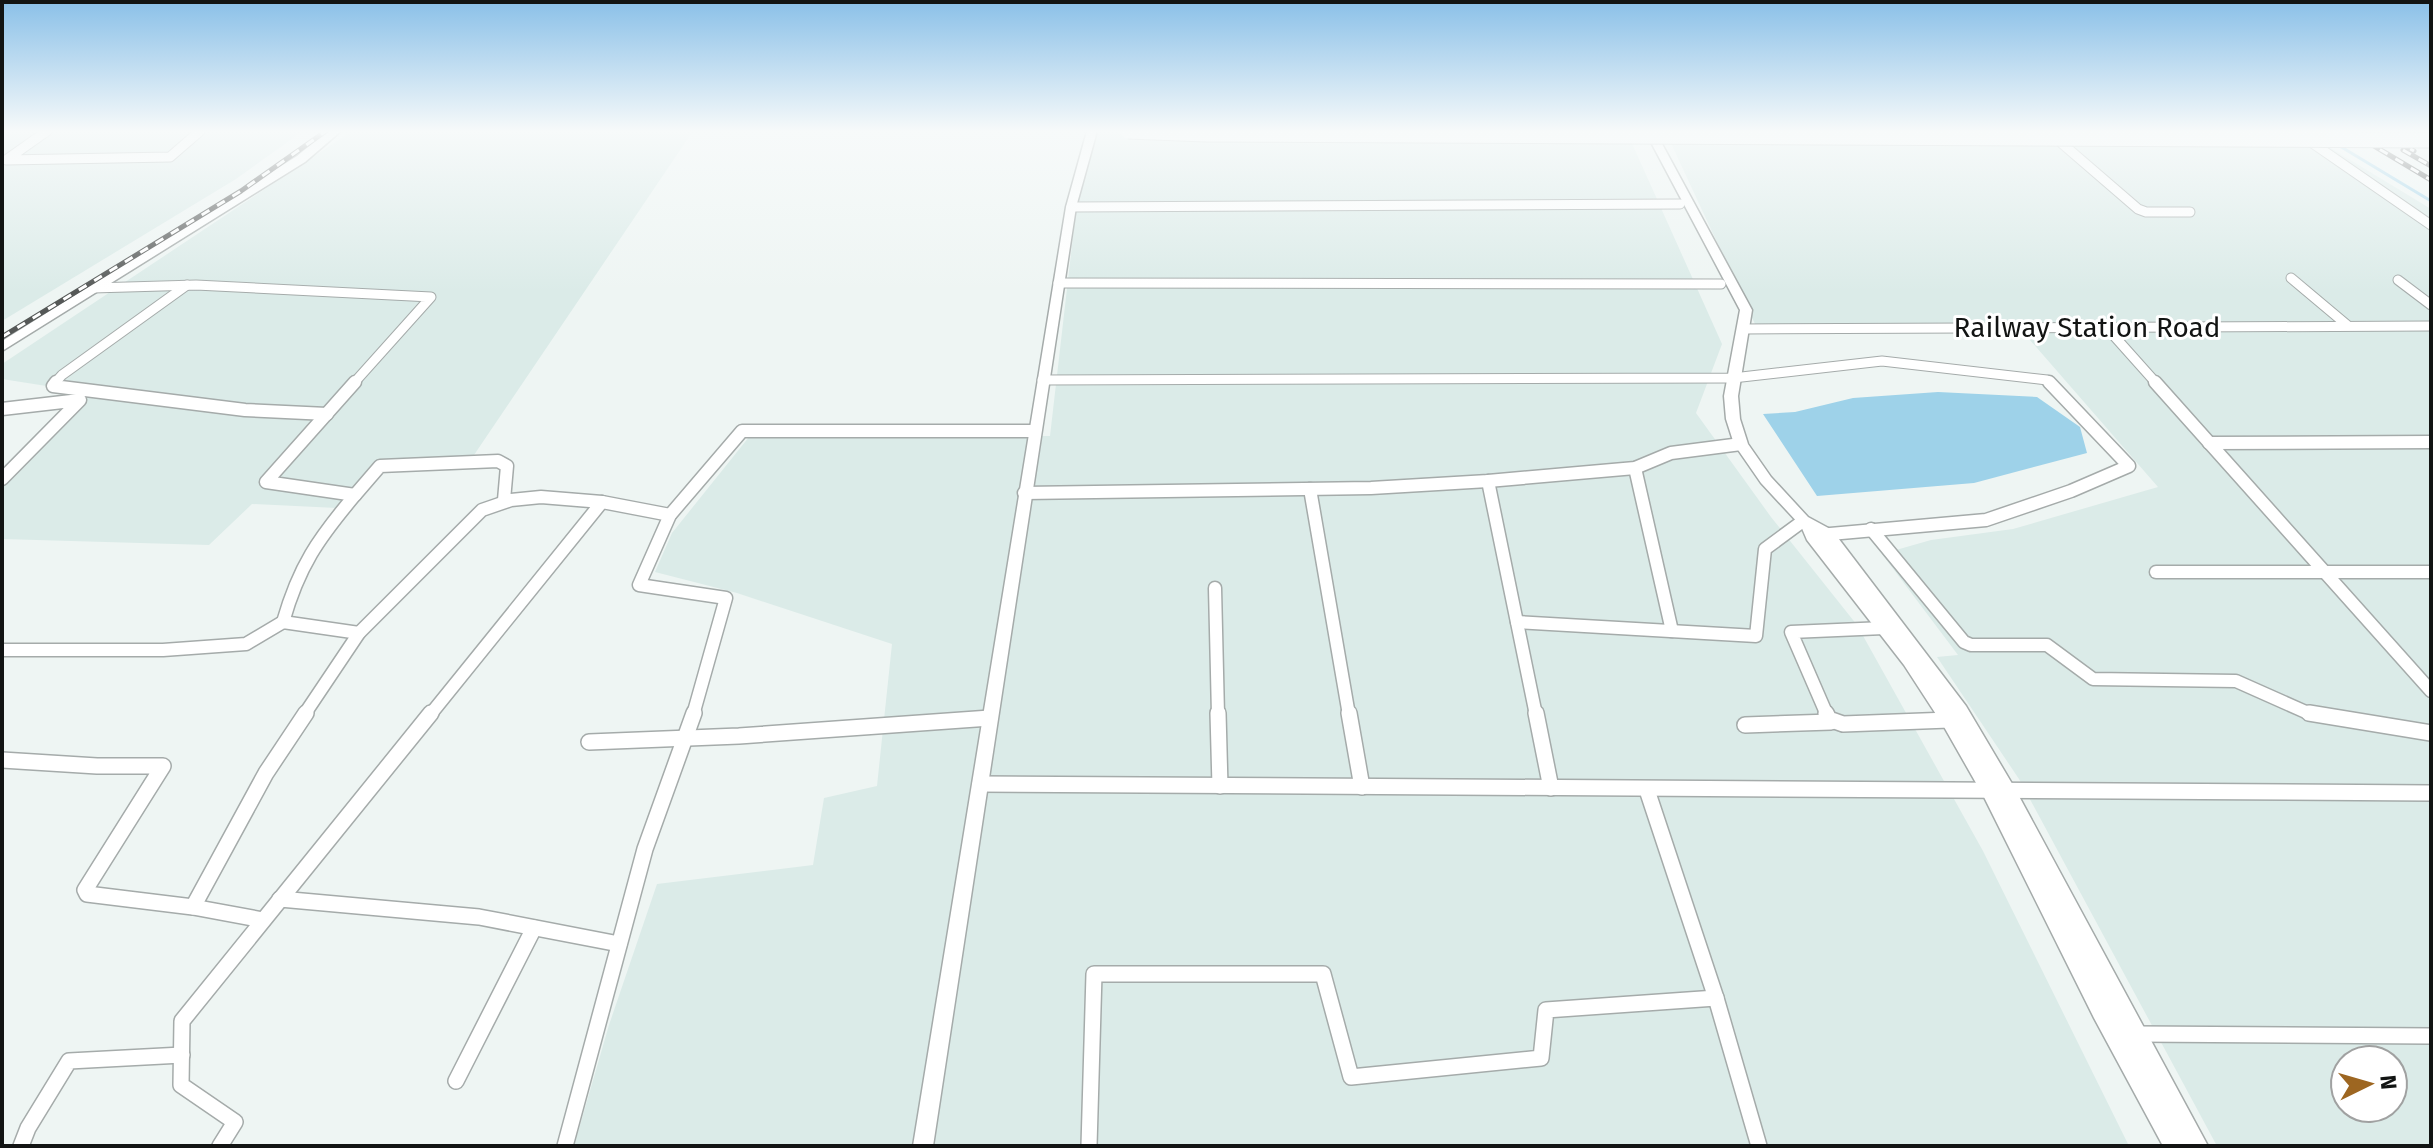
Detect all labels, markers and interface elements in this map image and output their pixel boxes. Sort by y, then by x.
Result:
street label: Railway Station Road [1954,311,2220,344]
north arrow [2329,1044,2409,1124]
text: N [2374,1074,2403,1091]

